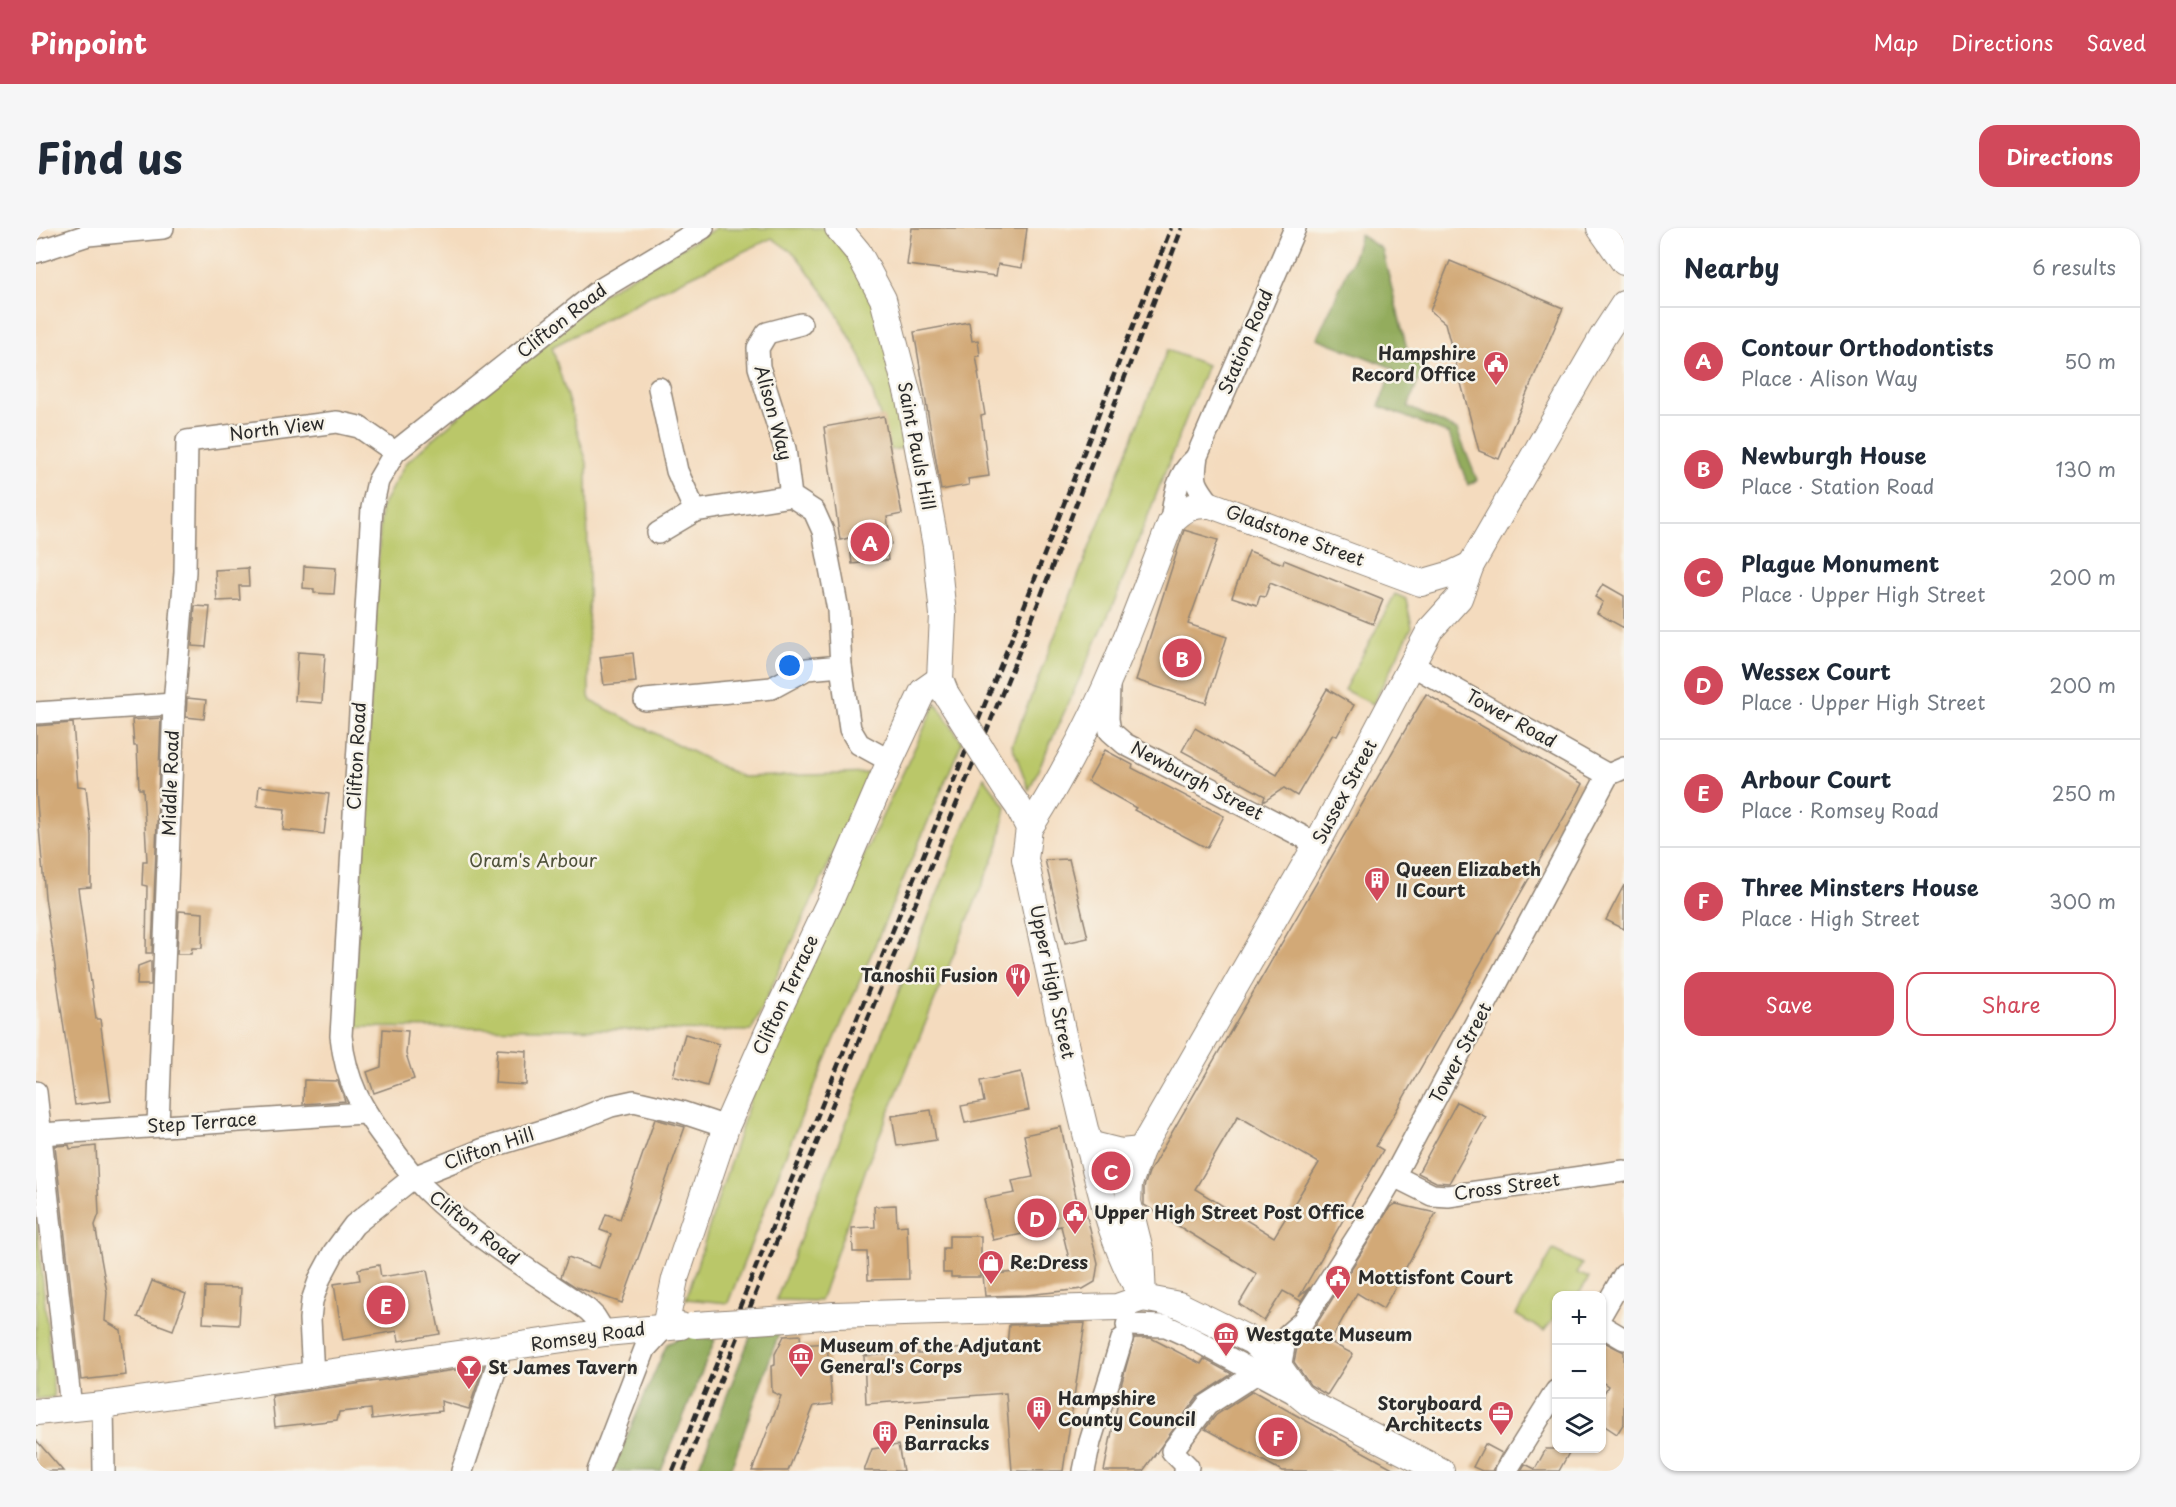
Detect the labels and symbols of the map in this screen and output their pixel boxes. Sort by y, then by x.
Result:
street label: Clifton Road [510,276,612,364]
street label: Station Road [1210,285,1279,398]
place label: Hampshire Record Office [1352,339,1476,387]
public building icon: Hampshire Record Office [1481,349,1511,387]
street label: Alison Way [749,362,800,463]
street label: Saint Pauls Hill [892,379,943,512]
street label: North View [228,408,326,447]
street label: Gladstone Street [1222,497,1369,572]
pin: A [850,520,890,564]
pin: B [1162,636,1202,680]
your location [775,651,804,680]
street label: Tower Road [1462,682,1562,754]
street label: Clifton Road [339,701,372,811]
street label: Middle Road [154,730,185,836]
street label: Newburgh Street [1127,733,1269,826]
street label: Sussex Street [1305,734,1383,848]
park label: Oram's Arbour [469,846,598,873]
place label: Queen Elizabeth II Court [1396,855,1541,903]
building icon: Queen Elizabeth II Court [1362,865,1392,903]
street label: Upper High Street [1024,902,1083,1061]
street label: Clifton Terrace [745,930,824,1059]
place label: Tanoshii Fusion [861,961,998,988]
restaurant icon: Tanoshii Fusion [1003,961,1033,999]
street label: Tower Street [1422,997,1498,1108]
street label: Step Terrace [146,1104,257,1139]
street label: Clifton Hill [440,1120,537,1176]
pin: C [1092,1148,1130,1194]
street label: Cross Street [1452,1165,1561,1206]
street label: Clifton Road [424,1183,526,1271]
pin: D [1018,1196,1056,1240]
public building icon: Upper High Street Post Office [1060,1198,1090,1236]
place label: Upper High Street Post Office [1094,1198,1365,1225]
shop icon: Re:Dress [976,1248,1006,1286]
place label: Re:Dress [1010,1248,1088,1275]
public building icon: Mottisfont Court [1323,1263,1353,1301]
place label: Mottisfont Court [1358,1263,1514,1290]
pin: E [366,1282,406,1328]
street label: Romsey Road [529,1314,647,1357]
museum icon: Westgate Museum [1211,1320,1241,1358]
place label: Westgate Museum [1246,1320,1412,1347]
place label: Museum of the Adjutant General's Corps [820,1331,1042,1379]
museum icon: Museum of the Adjutant General's Corps [786,1341,816,1379]
bar icon: St James Tavern [454,1353,484,1391]
place label: St James Tavern [488,1353,638,1380]
place label: Hampshire County Council [1058,1384,1196,1432]
place label: Storyboard Architects [1377,1389,1482,1437]
building icon: Hampshire County Council [1024,1394,1054,1432]
office icon: Storyboard Architects [1486,1399,1516,1437]
place label: Peninsula Barracks [904,1408,990,1456]
pin: F [1258,1414,1298,1460]
building icon: Peninsula Barracks [870,1418,900,1456]

